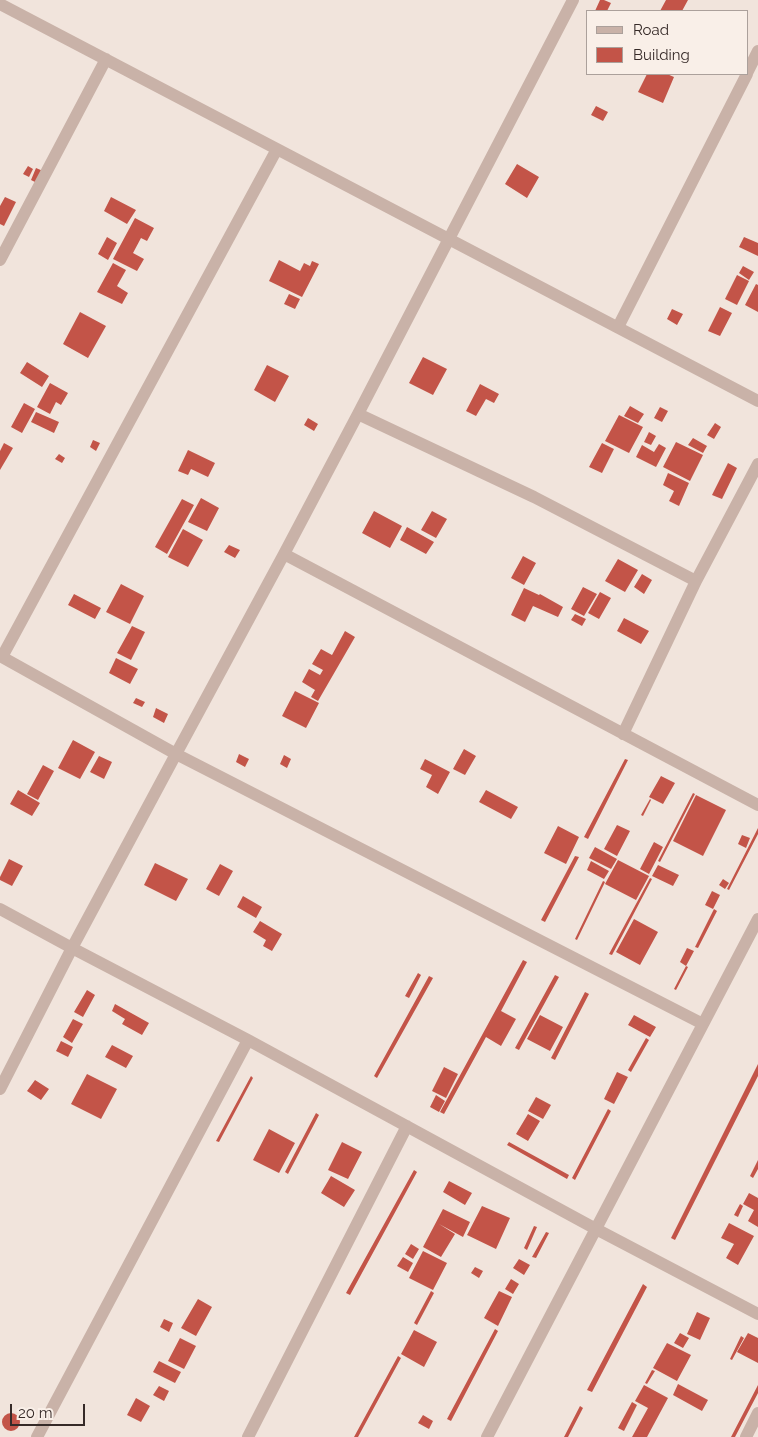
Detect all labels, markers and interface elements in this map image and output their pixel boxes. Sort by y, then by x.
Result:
legend [586,10,748,75]
text: Road [633,21,669,39]
text: Building [633,46,690,64]
scale bar [12,1394,88,1426]
text: 20 m [18,1404,53,1422]

